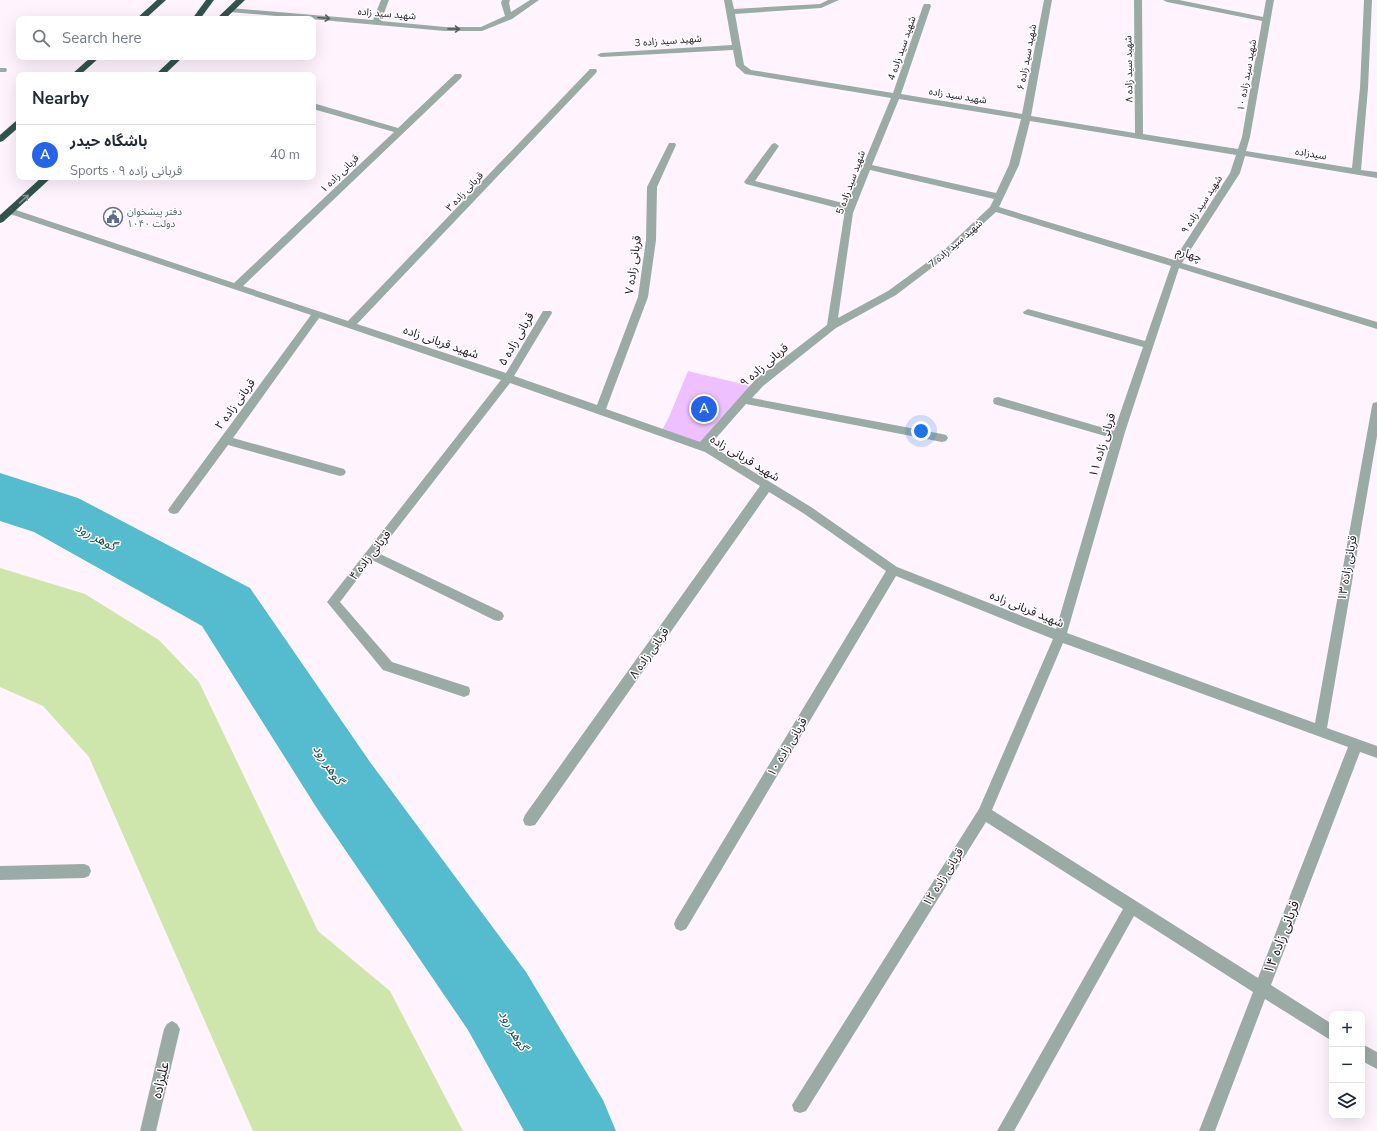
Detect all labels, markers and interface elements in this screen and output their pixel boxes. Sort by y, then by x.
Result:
street label: شهید سید زاده [357,4,417,24]
street label: شهید سید زاده 4 [884,14,920,82]
one-way arrow [317,15,330,22]
search box [16,16,316,60]
street label: شهید سید زاده ۶ [1014,23,1040,91]
one-way arrow [447,25,460,33]
icon: search [30,27,52,49]
text: Search here [62,28,142,48]
street label: شهید سید زاده 3 [634,32,702,50]
street label: شهید سید زاده ۸ [1121,35,1137,103]
street label: شهید سید زاده ۱۰ [1234,38,1260,112]
street label: شهید سید زاده [928,84,988,108]
text: Nearby [32,87,89,110]
text: باشگاه حیدر [70,131,148,151]
street label: سیدزاده [1294,145,1328,163]
text: A [40,146,50,164]
text: 40 m [270,146,300,164]
street label: شهید سید زاده 5 [833,148,869,216]
street label: قربانی زاده ۱ [317,151,363,196]
text: Sports · قربانی زاده ۹ [70,162,182,180]
street label: قربانی زاده ۳ [443,169,487,214]
street label: شهید سید زاده ۹ [1178,173,1226,236]
one-way arrow [18,194,29,203]
place label: دفتر پیشخوان دولت ۱۰۴۰ [127,205,182,231]
public building icon: دفتر پیشخوان دولت ۱۰۴۰ [102,206,124,228]
street label: شهید سید زاده 7 [926,216,986,271]
street label: قربانی زاده ۷ [621,235,645,295]
street label: چهارم [1174,242,1204,266]
street label: قربانی زاده ۵ [494,309,538,369]
street label: شهید قربانی زاده [401,322,481,362]
street label: قربانی زاده ۹ [736,340,792,390]
street label: قربانی زاده ۲ [211,375,259,433]
pin: A [691,394,717,424]
street label: قربانی زاده ۱۱ [1085,411,1119,479]
your location [911,421,931,441]
street label: شهید قربانی زاده [707,431,783,485]
water label: گوهر رود [72,519,122,556]
street label: قربانی زاده ۴ [345,527,395,583]
street label: قربانی زاده ۱۳ [1333,534,1361,602]
street label: شهید قربانی زاده [988,587,1066,631]
street label: قربانی زاده ۸ [625,624,673,682]
street label: قربانی زاده ۱۰ [763,715,811,779]
water label: گوهر رود [309,741,349,790]
street label: قربانی زاده ۱۲ [919,845,967,909]
street label: قربانی زاده ۱۴ [1259,898,1304,977]
water label: گوهر رود [494,1007,533,1056]
map controls [1329,1011,1365,1119]
button: + [1329,1011,1365,1047]
button: − [1329,1047,1365,1083]
street label: علیزاده [147,1060,174,1100]
button: layers [1329,1083,1365,1119]

